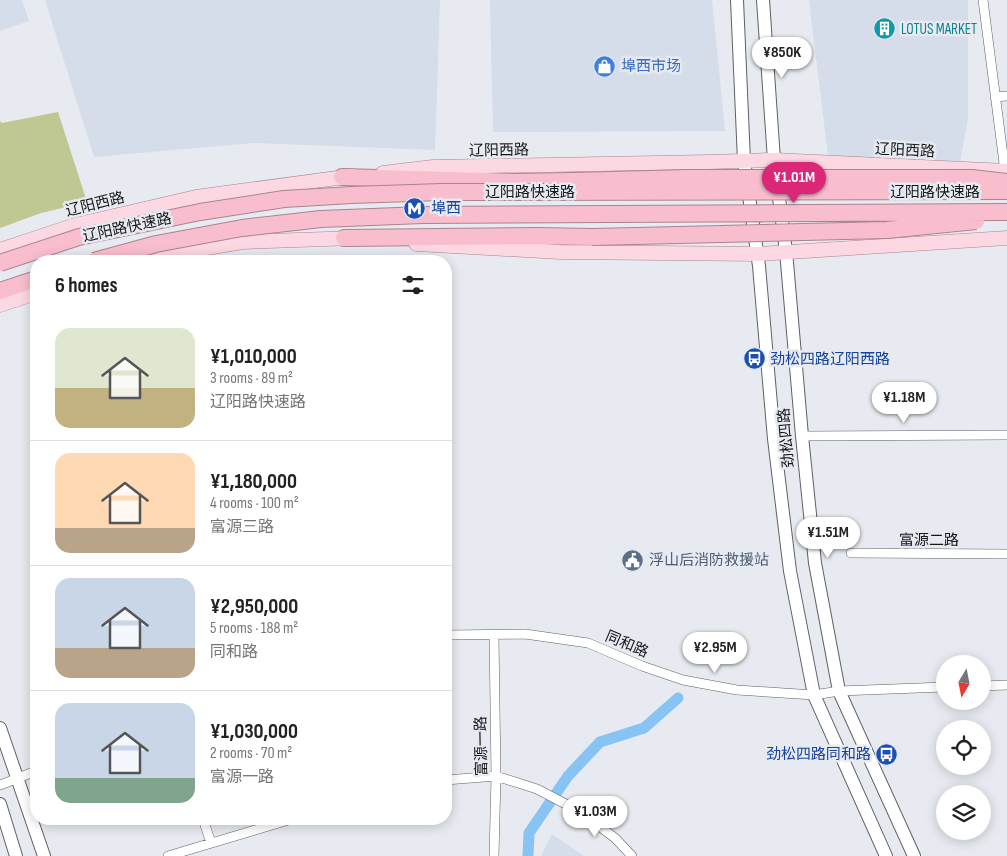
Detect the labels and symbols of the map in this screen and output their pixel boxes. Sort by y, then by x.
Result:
building icon: LOTUS MARKET [873,17,897,41]
place label: LOTUS MARKET [901,20,977,39]
pin: ¥850K [747,36,817,79]
shop icon: 埠西市场 [593,54,617,78]
place label: 埠西市场 [621,57,681,76]
street label: 辽阳西路 [875,139,935,162]
street label: 辽阳西路 [469,140,529,161]
pin: ¥1.01M [753,162,835,204]
street label: 辽阳路快速路 [485,183,575,202]
street label: 辽阳路快速路 [890,183,980,202]
street label: 辽阳西路 [64,188,127,221]
metro station icon: 埠西 [403,196,427,220]
place label: 埠西 [431,199,461,218]
street label: 辽阳路快速路 [81,209,173,246]
bus stop icon: 劲松四路辽阳西路 [742,347,766,371]
place label: 劲松四路辽阳西路 [770,350,890,369]
pin: ¥1.18M [863,382,945,424]
street label: 劲松四路 [774,407,799,469]
pin: ¥1.51M [787,516,869,559]
street label: 富源二路 [899,531,959,550]
public building icon: 浮山后消防救援站 [621,548,645,572]
place label: 浮山后消防救援站 [649,551,769,570]
street label: 同和路 [602,627,651,662]
pin: ¥2.95M [674,632,756,674]
north arrow [936,655,991,710]
street label: 富源一路 [471,716,492,776]
bus stop icon: 劲松四路同和路 [875,742,899,766]
place label: 劲松四路同和路 [766,745,871,764]
pin: ¥1.03M [554,796,636,838]

